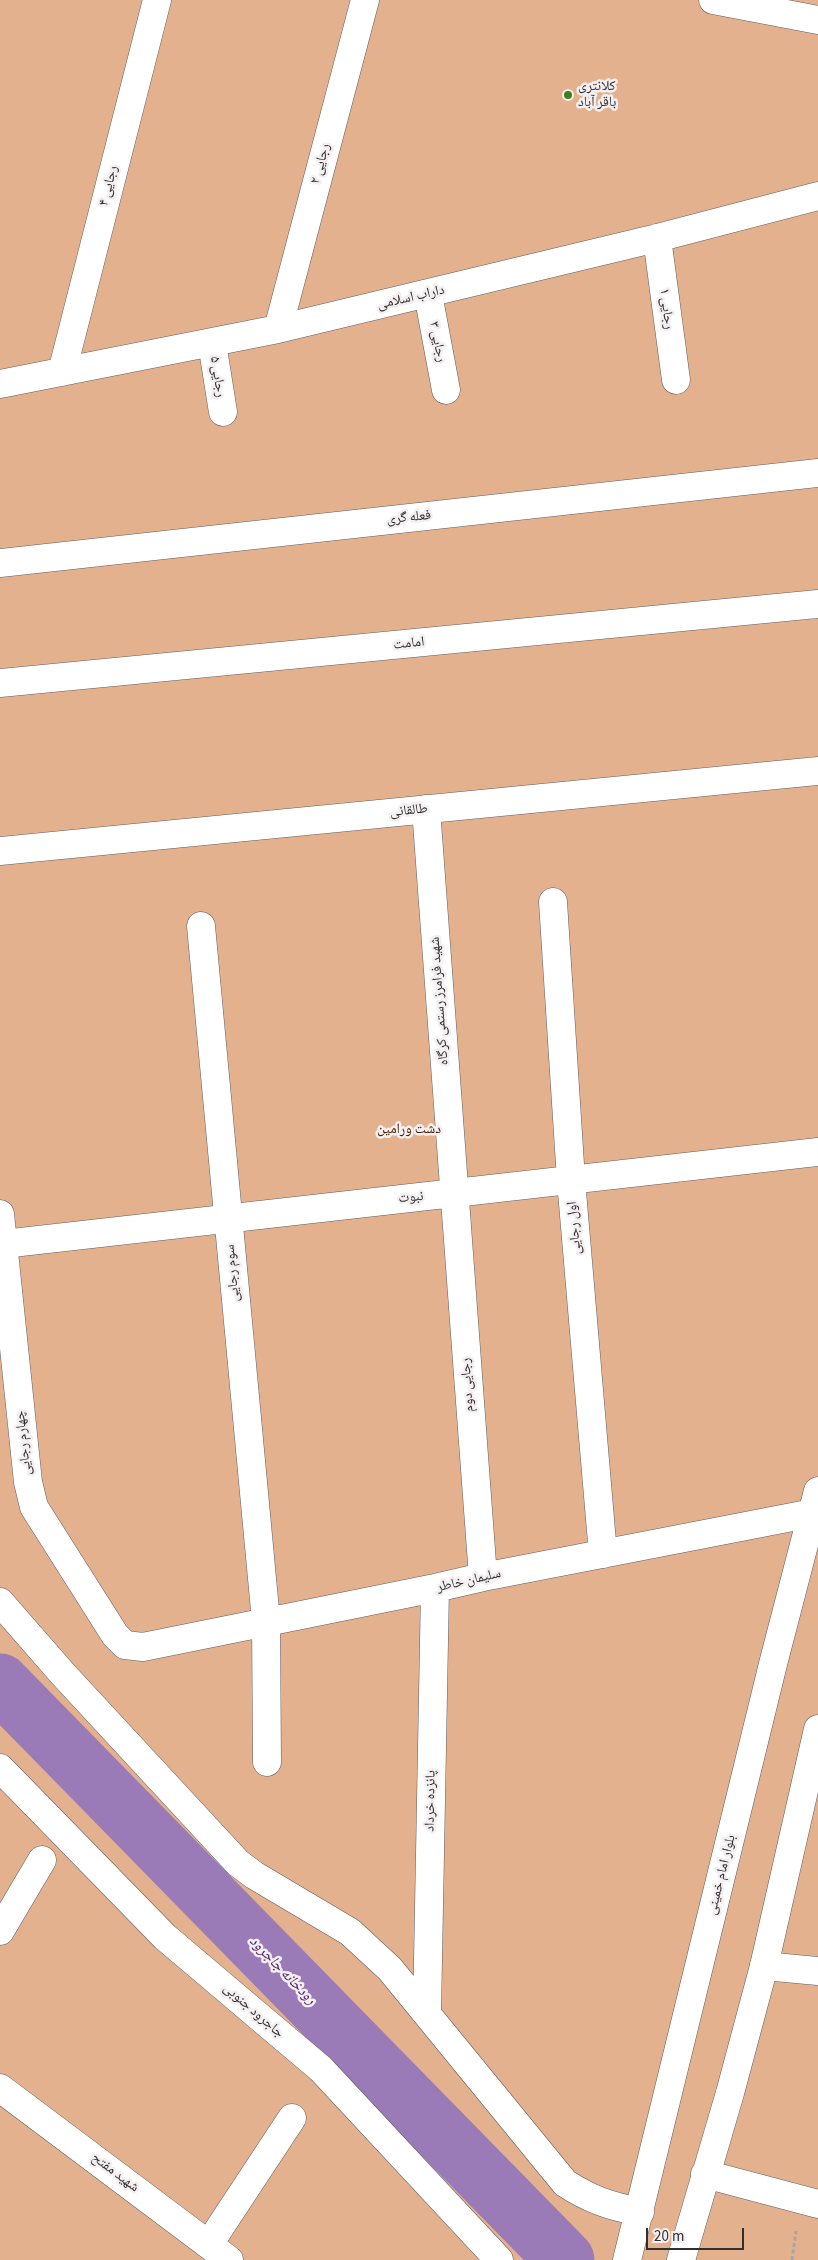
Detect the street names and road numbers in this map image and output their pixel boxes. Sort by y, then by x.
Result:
street label: رجایی ۲ [308,142,334,186]
street label: رجایی ۴ [96,164,122,208]
street label: داراب اسلامی [376,282,446,314]
street label: رجایی ۱ [655,287,677,331]
street label: رجایی ۳ [425,320,449,364]
street label: رجایی ۵ [205,355,229,399]
street label: فعله گری [386,507,432,529]
street label: امامت [393,634,425,654]
street label: طالقانی [389,801,429,821]
street label: شهید فرامرز رستمی کرگاه [427,936,453,1066]
street label: نبوت [398,1188,424,1208]
street label: اول رجایی [564,1201,586,1255]
street label: سوم رجایی [222,1244,244,1302]
street label: رجایی دوم [458,1357,478,1413]
street label: چهارم رجایی [12,1410,36,1476]
street label: سلیمان خاطر [435,1565,503,1597]
street label: پانزده خرداد [422,1770,440,1832]
street label: بلوار امام خمینی [704,1833,740,1917]
street label: جاجرود جنوبی [219,1980,287,2042]
street label: شهید مفتح [88,2150,142,2196]

